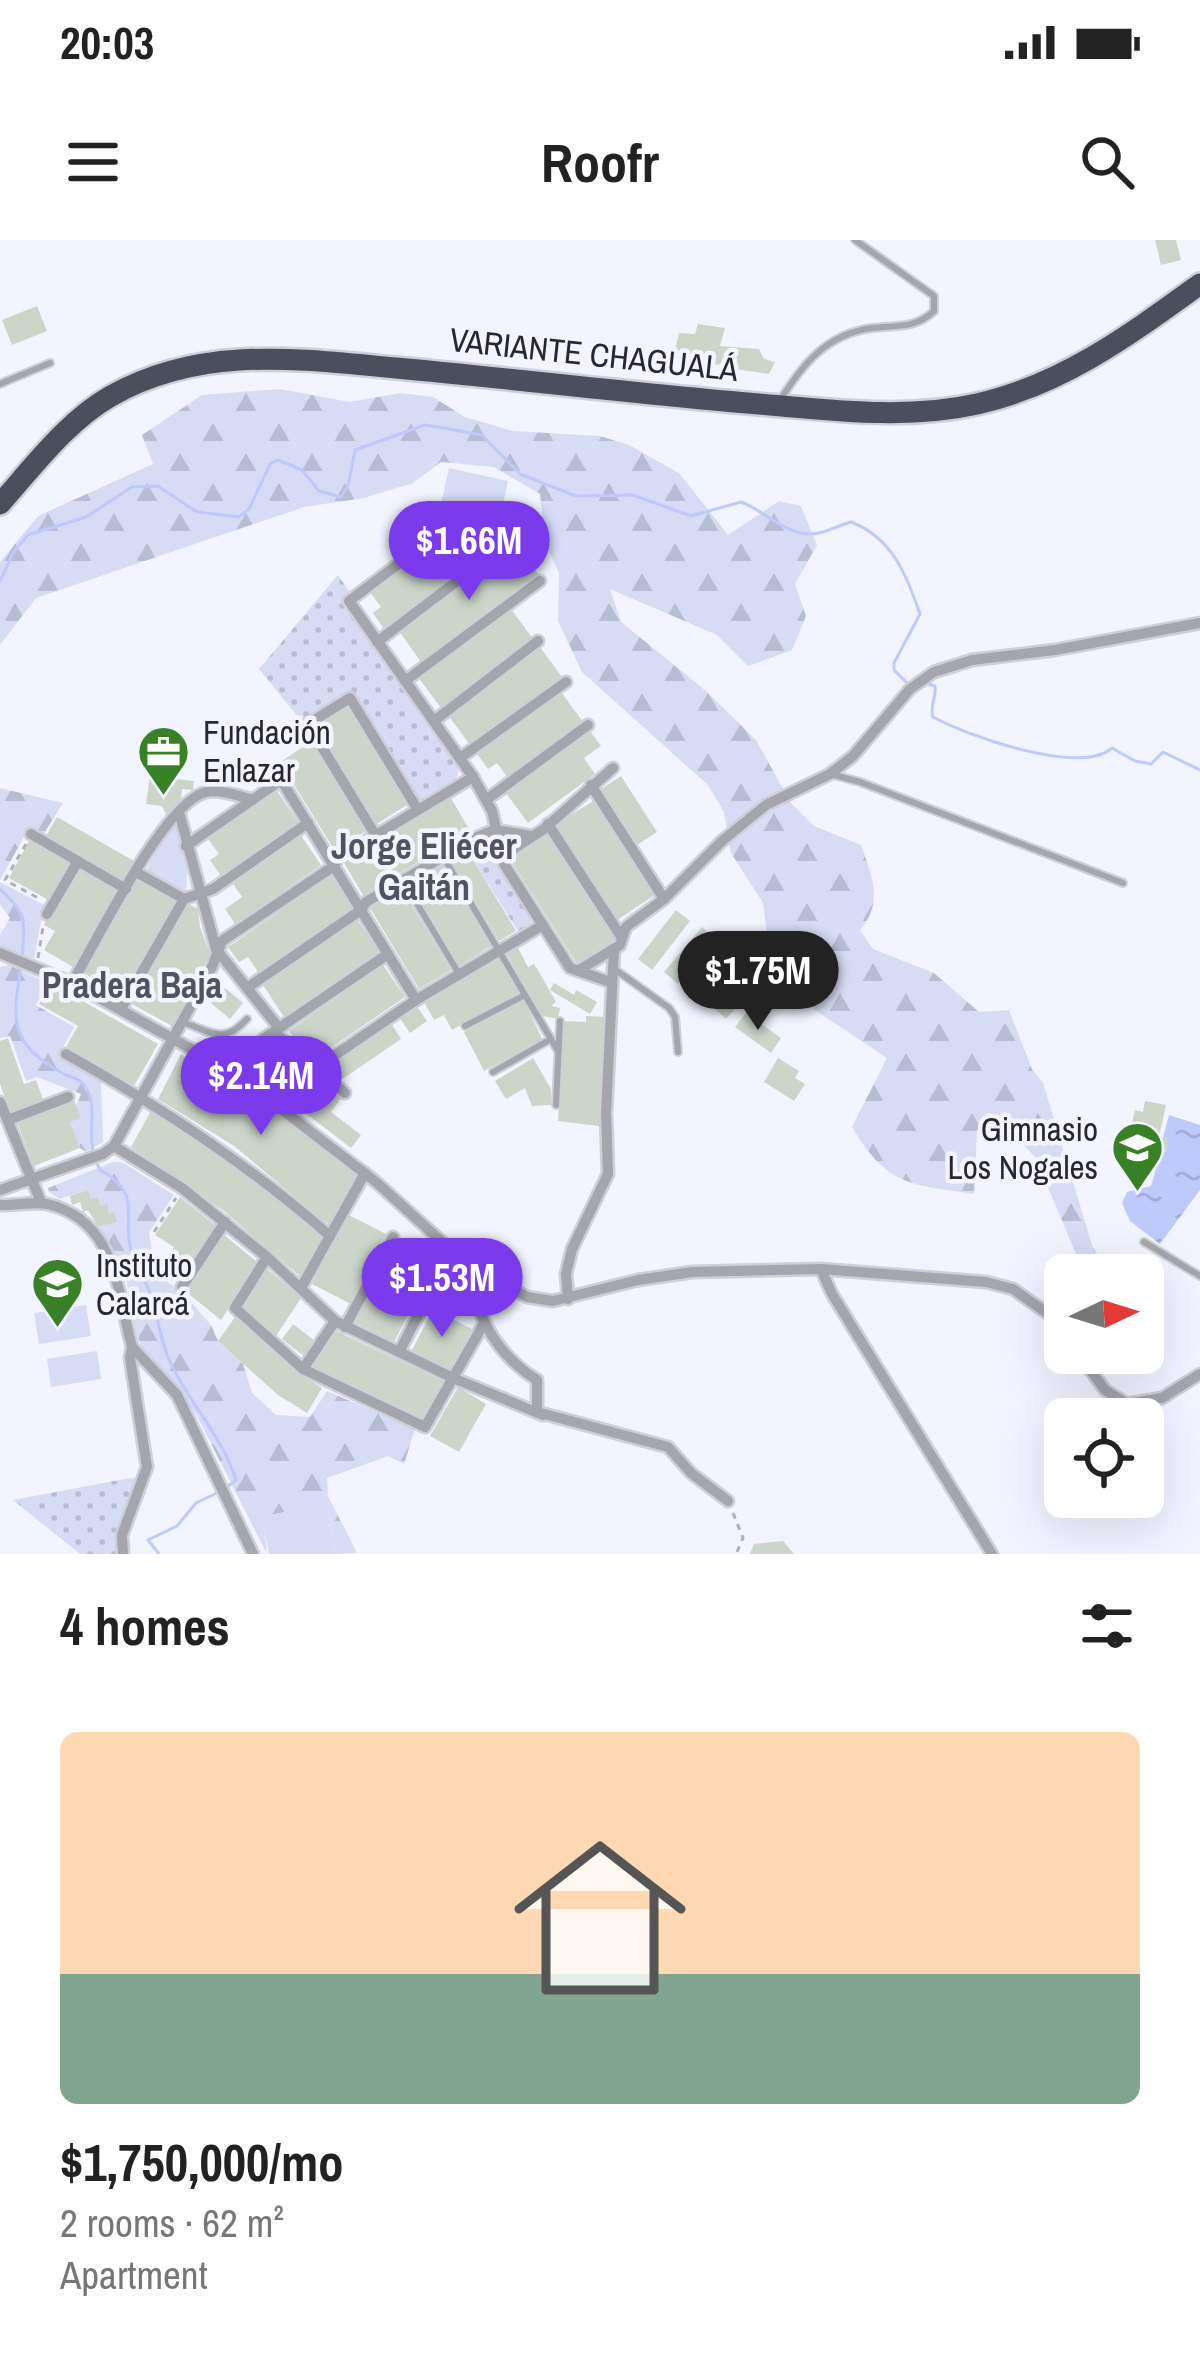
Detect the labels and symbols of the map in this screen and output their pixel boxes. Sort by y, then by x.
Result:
street label: VARIANTE CHAGUALÁ [448,317,741,391]
pin: $1.66M [371,501,567,603]
place label: Fundación Enlazar [203,710,331,792]
office icon: Fundación Enlazar [136,723,192,797]
district label: Jorge Eliécer Gaitán [331,822,517,911]
pin: $1.75M [660,931,856,1033]
district label: Pradera Baja [42,961,223,1009]
pin: $2.14M [163,1036,359,1138]
place label: Gimnasio Los Nogales [948,1107,1098,1189]
school or university icon: Gimnasio Los Nogales [1109,1120,1165,1194]
pin: $1.53M [344,1238,540,1340]
place label: Instituto Calarcá [96,1243,192,1325]
north arrow [1044,1254,1164,1374]
school or university icon: Instituto Calarcá [29,1256,85,1330]

